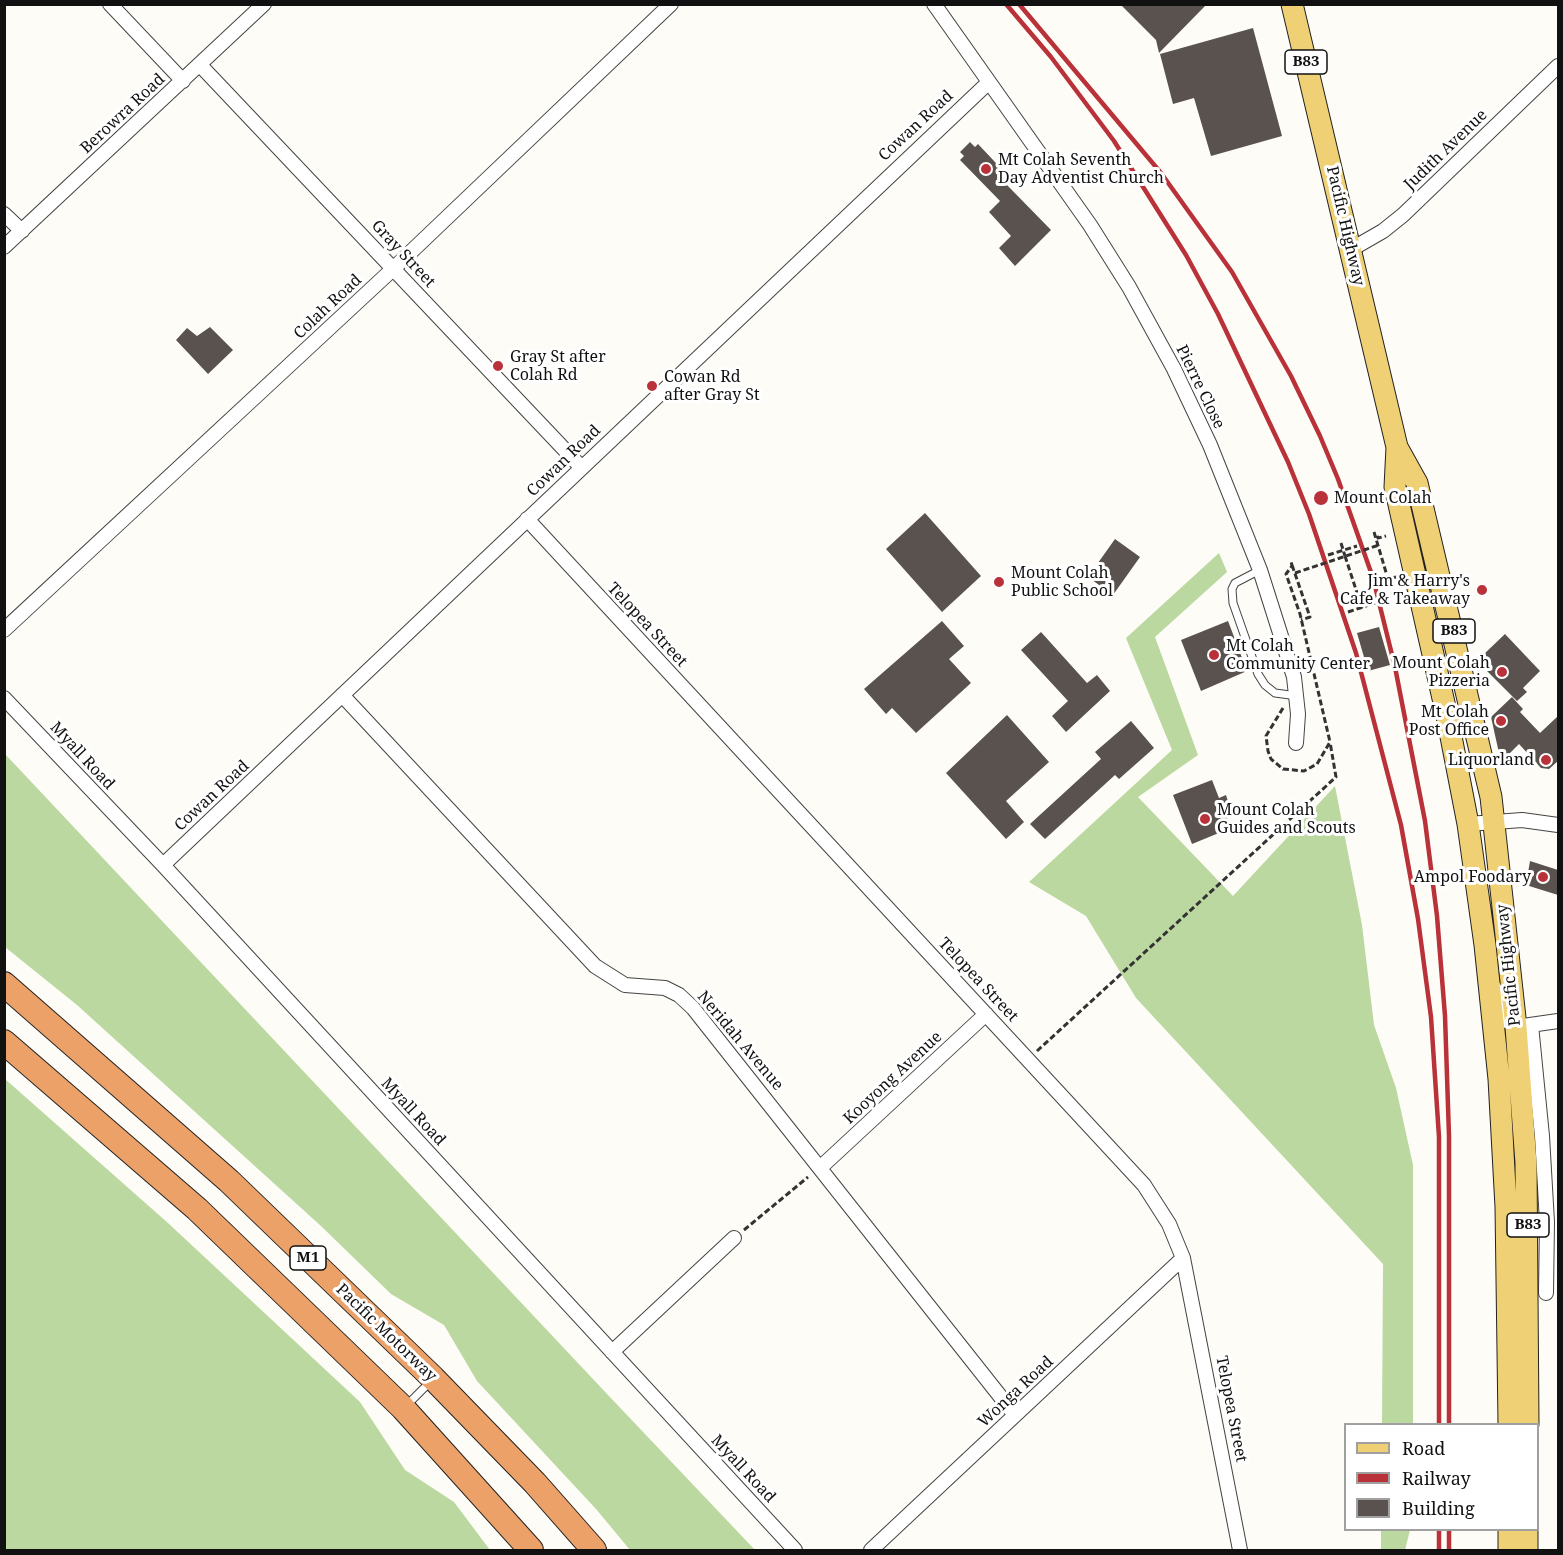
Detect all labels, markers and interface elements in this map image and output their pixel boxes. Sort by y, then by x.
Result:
road number: B83 [1285,50,1327,74]
street label: Berowra Road [77,70,169,158]
street label: Cowan Road [875,87,957,165]
street label: Judith Avenue [1401,106,1491,194]
place label: Mt Colah Seventh Day Adventist Church [998,150,1164,188]
marker: Mt Colah Seventh Day Adventist Church [979,162,993,176]
street label: Pacific Highway [1322,164,1368,288]
street label: Gray Street [367,216,439,292]
street label: Colah Road [290,271,366,343]
street label: Pierre Close [1171,342,1229,432]
place label: Gray St after Colah Rd [510,347,606,385]
marker: Gray St after Colah Rd [491,359,505,373]
place label: Cowan Rd after Gray St [664,367,760,405]
marker: Cowan Rd after Gray St [645,379,659,393]
street label: Cowan Road [523,421,605,501]
place label: Mount Colah [1334,488,1432,508]
marker: Mount Colah [1312,489,1330,507]
place label: Mount Colah Public School [1011,563,1113,601]
place label: Jim & Harry's Cafe & Takeaway [1340,571,1470,609]
marker: Mount Colah Public School [992,575,1006,589]
street label: Telopea Street [603,579,691,671]
marker: Jim & Harry's Cafe & Takeaway [1475,583,1489,597]
road number: B83 [1433,619,1475,643]
place label: Mt Colah Community Center [1226,636,1370,674]
marker: Mt Colah Community Center [1207,648,1221,662]
place label: Mount Colah Pizzeria [1392,653,1490,691]
marker: Mount Colah Pizzeria [1495,665,1509,679]
place label: Mt Colah Post Office [1409,702,1489,740]
marker: Mt Colah Post Office [1494,714,1508,728]
street label: Myall Road [46,718,118,794]
place label: Liquorland [1448,750,1534,770]
marker: Liquorland [1539,753,1553,767]
street label: Cowan Road [171,757,253,835]
place label: Mount Colah Guides and Scouts [1217,800,1356,838]
marker: Mount Colah Guides and Scouts [1198,812,1212,826]
place label: Ampol Foodary [1414,867,1531,887]
marker: Ampol Foodary [1536,870,1550,884]
street label: Pacific Highway [1493,903,1525,1027]
street label: Telopea Street [934,934,1022,1026]
street label: Neridah Avenue [693,987,787,1095]
street label: Kooyong Avenue [840,1027,946,1129]
street label: Myall Road [377,1074,449,1150]
road number: B83 [1507,1213,1549,1237]
road number: M1 [290,1246,326,1270]
street label: Pacific Motorway [332,1280,440,1386]
street label: Wonga Road [974,1352,1058,1432]
street label: Telopea Street [1211,1354,1251,1464]
legend [1344,1423,1539,1531]
street label: Myall Road [707,1431,779,1507]
text: Road [1402,1436,1445,1460]
text: Railway [1402,1466,1471,1490]
text: Building [1402,1496,1475,1520]

